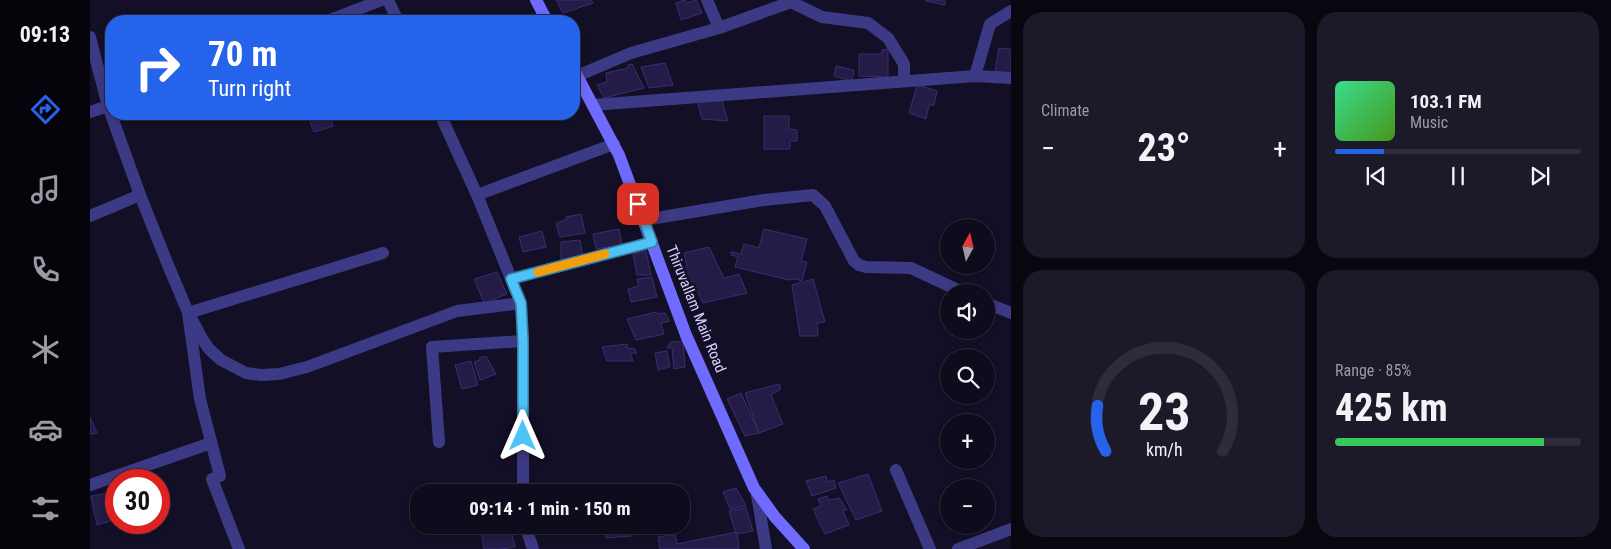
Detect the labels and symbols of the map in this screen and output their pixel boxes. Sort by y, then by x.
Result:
pin [617,183,659,225]
north arrow [940,219,995,274]
street label: Thiruvallam Main Road [662,243,730,375]
position arrow [496,409,548,461]
speed limit sign: 30 [105,469,170,534]

